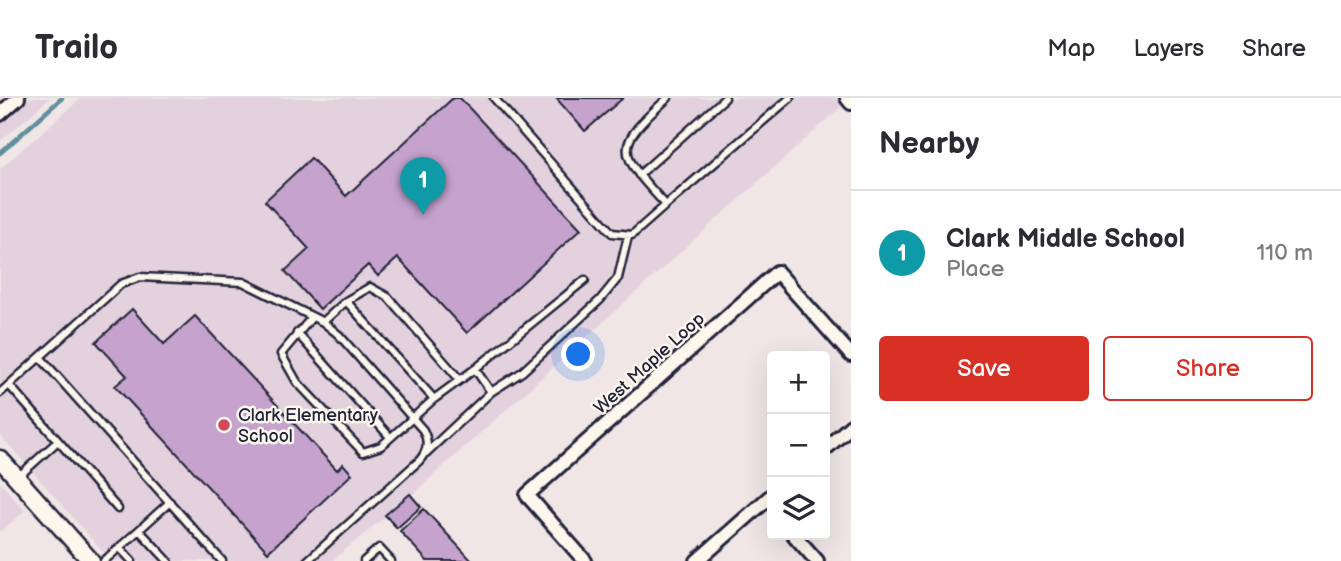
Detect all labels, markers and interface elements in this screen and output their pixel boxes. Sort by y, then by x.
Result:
text: Trailo [35,28,118,68]
text: Map [1047,34,1095,63]
text: Layers [1133,34,1204,63]
text: Share [1242,34,1306,63]
text: Nearby [879,126,979,162]
pin: 1 [400,157,446,215]
text: Clark Middle School [946,224,1185,255]
text: 1 [897,239,907,267]
text: 110 m [1256,239,1313,267]
text: Place [946,255,1004,283]
street label: West Maple Loop [590,308,709,419]
button: Save [879,336,1089,401]
button: Share [1103,336,1313,401]
your location [561,337,595,371]
map controls [767,351,830,540]
button: + [767,351,830,414]
place label: Clark Elementary School [238,405,379,447]
button: − [767,414,830,477]
marker: Clark Elementary School [216,417,232,433]
button: layers [767,477,830,540]

